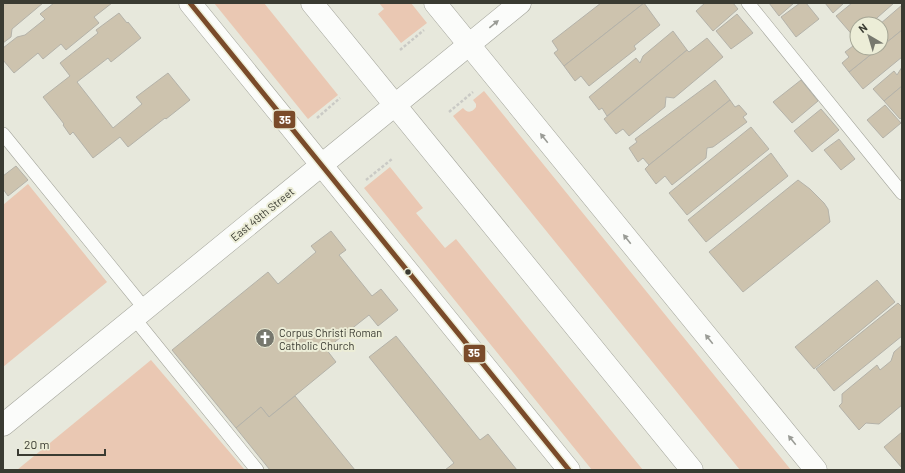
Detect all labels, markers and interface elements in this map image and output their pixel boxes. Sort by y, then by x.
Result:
north arrow [849,16,889,56]
one-way arrow [489,20,500,29]
text: N [856,20,869,35]
line badge: 35 [273,110,296,129]
text: 35 [279,113,291,126]
one-way arrow [540,133,549,144]
street label: East 49th Street [228,184,296,244]
one-way arrow [622,233,631,244]
unlabelled marker [403,267,413,277]
place label: Corpus Christi Roman Catholic Church [279,326,382,352]
church icon: Corpus Christi Roman Catholic Church [254,327,276,349]
one-way arrow [705,334,714,345]
line badge: 35 [463,344,486,363]
text: 35 [468,346,480,359]
scale bar [18,431,105,457]
one-way arrow [787,434,796,445]
text: 20 m [24,437,50,451]

